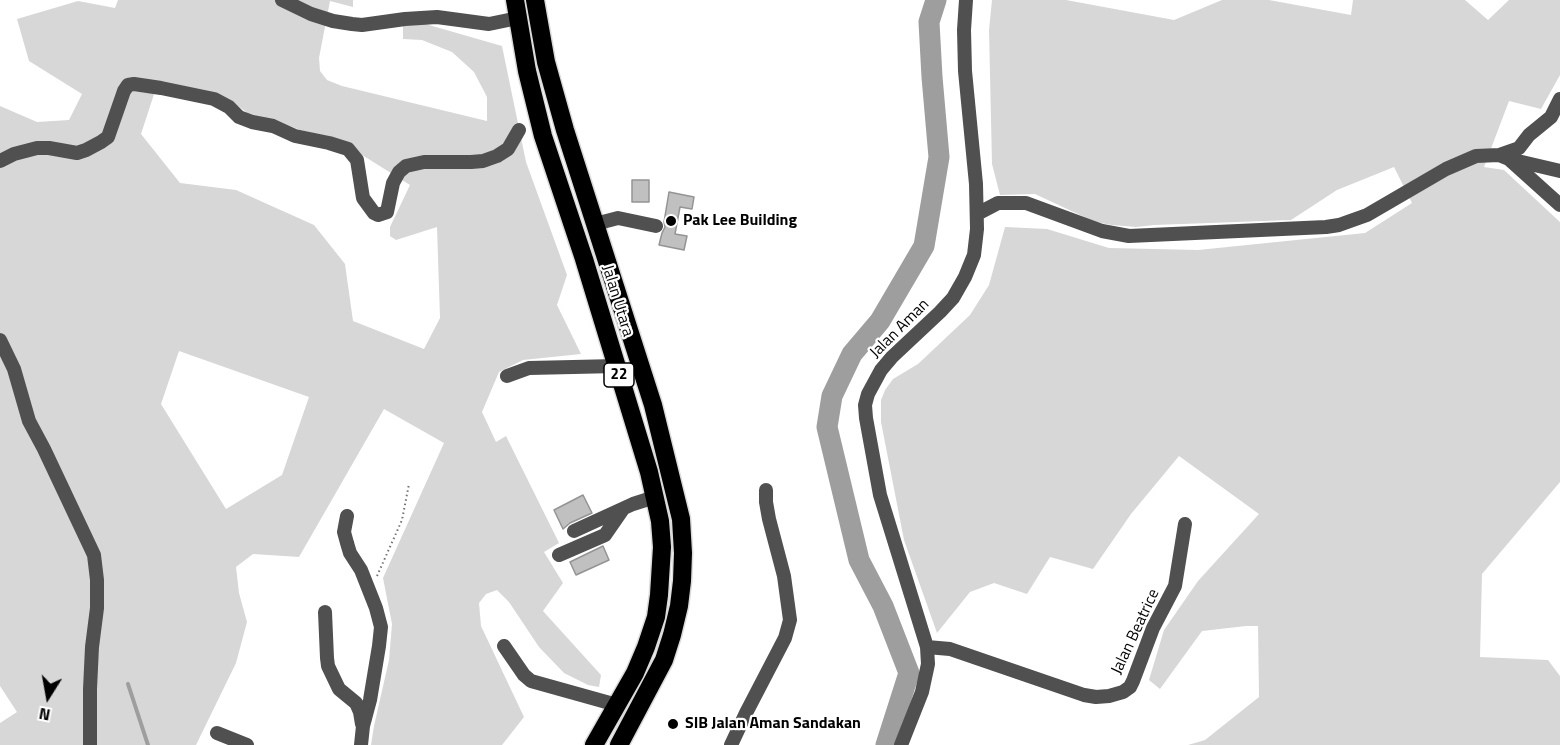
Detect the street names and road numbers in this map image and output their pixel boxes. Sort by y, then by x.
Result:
street label: Jalan Utara [597,263,637,339]
street label: Jalan Aman [866,295,934,363]
road number: 22 [604,363,634,387]
street label: Jalan Beatrice [1108,586,1164,678]

